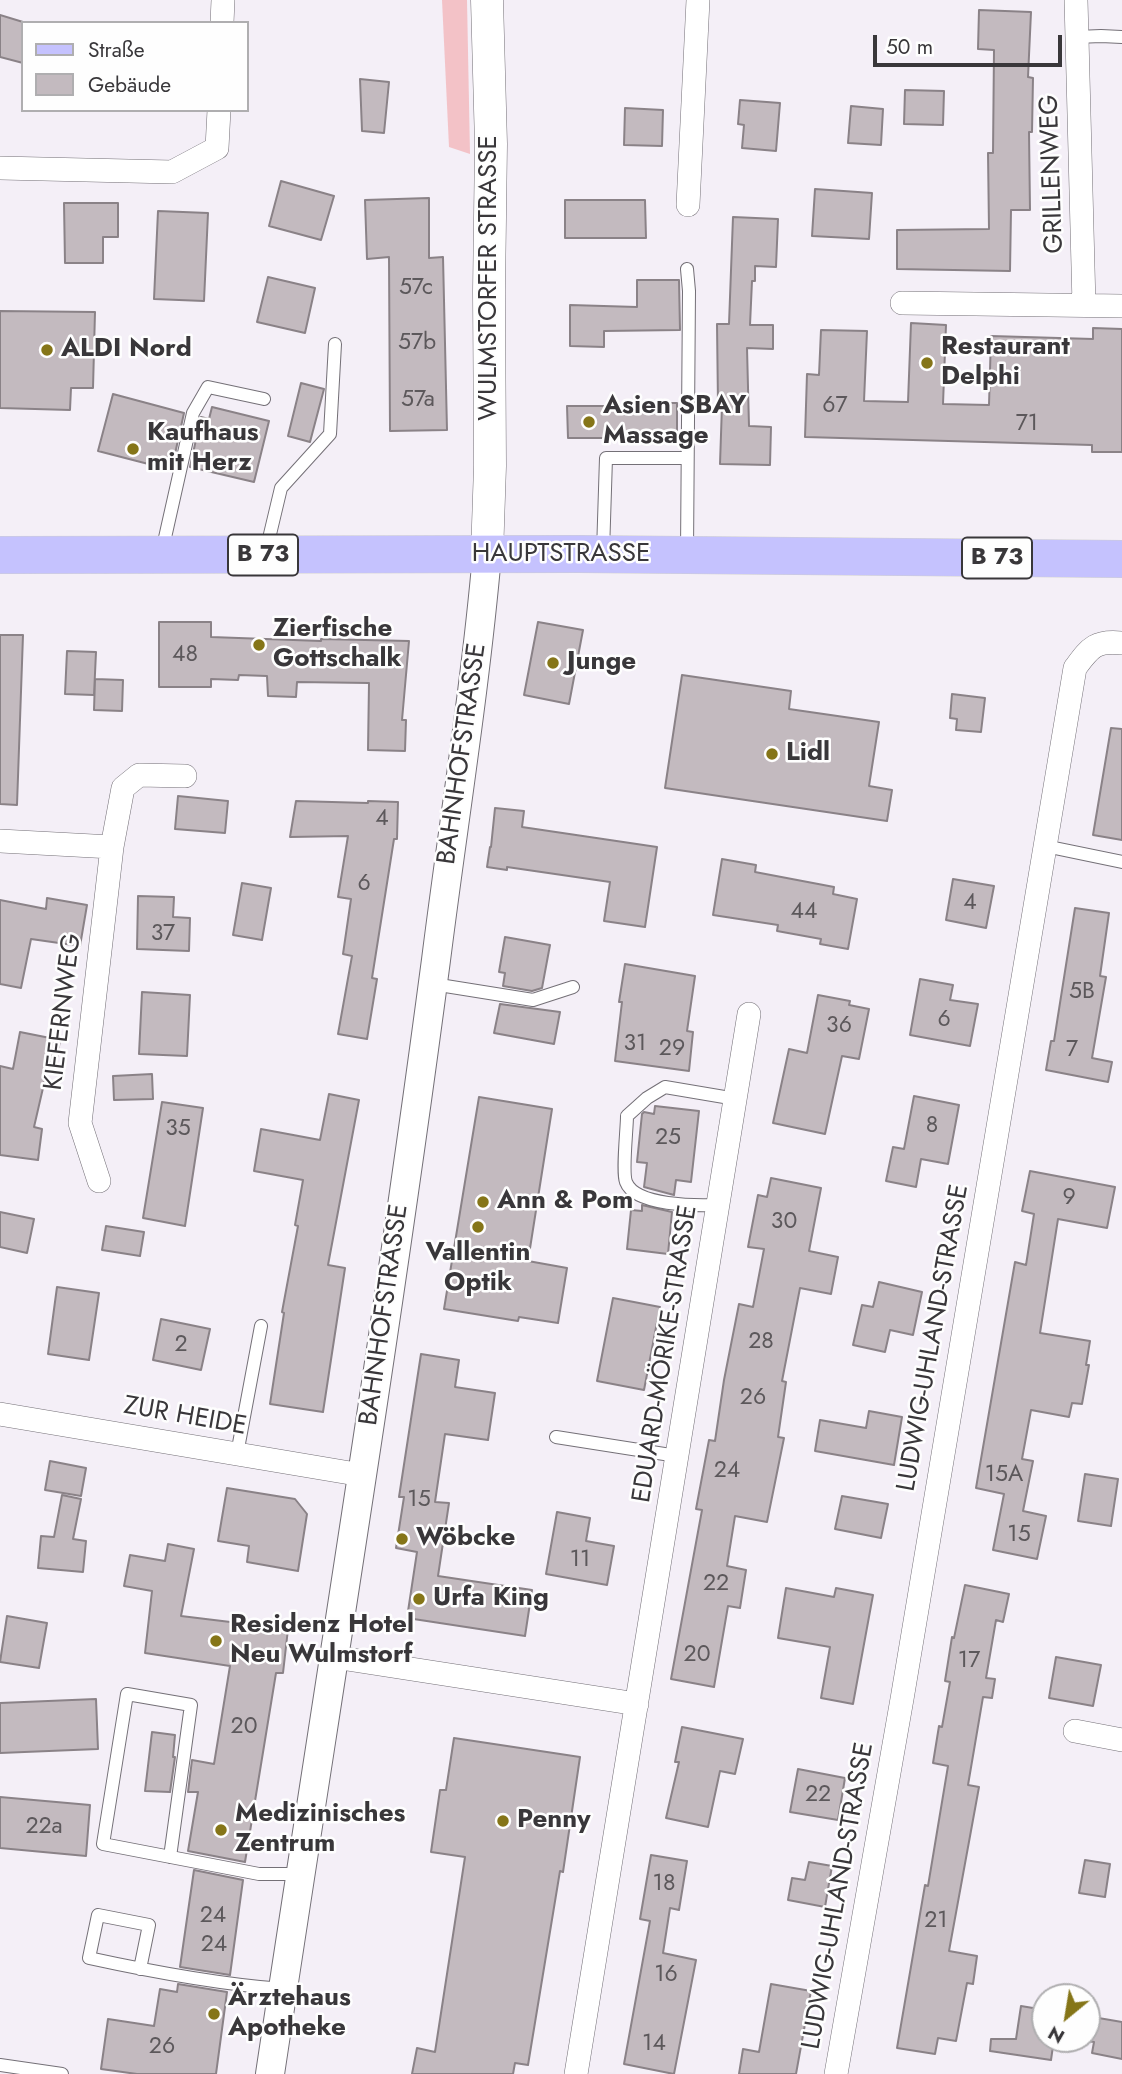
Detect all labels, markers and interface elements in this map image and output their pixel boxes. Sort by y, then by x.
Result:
legend [21,21,248,112]
scale bar [877,21,1066,65]
text: 50 m [886,32,933,62]
text: Straße [88,35,145,65]
text: Gebäude [88,70,171,100]
street label: GRILLENWEG [1035,94,1071,254]
street label: WULMSTORFER STRASSE [474,135,506,421]
house number: 57c [399,274,433,302]
house number: 57b [398,329,436,357]
place label: Restaurant Delphi [941,332,1070,394]
place label: ALDI Nord [61,334,192,366]
marker: ALDI Nord [39,342,55,358]
marker: Restaurant Delphi [919,355,935,371]
house number: 57a [401,386,435,414]
place label: Asien SBAY Massage [603,391,746,452]
house number: 67 [822,392,848,420]
house number: 71 [1016,410,1038,438]
marker: Asien SBAY Massage [581,414,597,430]
place label: Kaufhaus mit Herz [147,418,259,480]
marker: Kaufhaus mit Herz [125,441,141,457]
road number: B 73 [228,534,298,576]
road number: B 73 [962,538,1032,578]
street label: HAUPTSTRASSE [472,539,650,571]
place label: Zierfische Gottschalk [273,614,402,676]
marker: Zierfische Gottschalk [251,637,267,653]
house number: 48 [172,641,198,669]
street label: BAHNHOFSTRASSE [432,641,494,867]
place label: Junge [567,647,636,679]
marker: Junge [545,655,561,671]
place label: Lidl [786,738,830,770]
marker: Lidl [764,746,780,762]
house number: 4 [375,805,389,833]
house number: 6 [357,870,371,898]
house number: 4 [963,889,977,917]
house number: 44 [791,898,817,926]
house number: 37 [151,920,175,948]
street label: KIEFERNWEG [39,932,89,1092]
house number: 5B [1069,978,1095,1006]
house number: 6 [937,1006,951,1034]
house number: 36 [826,1012,852,1040]
house number: 31 [624,1030,646,1058]
house number: 29 [659,1035,685,1063]
house number: 7 [1066,1036,1078,1064]
house number: 8 [926,1112,938,1140]
house number: 35 [165,1115,191,1143]
house number: 25 [655,1124,681,1152]
street label: LUDWIG-UHLAND-STRASSE [892,1182,976,1494]
house number: 9 [1062,1184,1076,1212]
place label: Ann & Pom [497,1186,633,1218]
marker: Ann & Pom [475,1194,491,1210]
street label: BAHNHOFSTRASSE [354,1202,416,1428]
street label: EDUARD-MÖRIKE-STRASSE [627,1203,705,1505]
house number: 30 [771,1208,797,1236]
marker: Vallentin Optik [470,1219,486,1235]
place label: Vallentin Optik [426,1238,530,1300]
house number: 28 [748,1328,774,1356]
house number: 2 [174,1331,188,1359]
house number: 26 [740,1384,766,1412]
street label: ZUR HEIDE [121,1391,249,1443]
house number: 24 [714,1457,740,1485]
house number: 15A [985,1461,1023,1489]
house number: 15 [407,1486,431,1514]
house number: 15 [1007,1521,1031,1549]
place label: Wöbcke [416,1523,515,1555]
marker: Wöbcke [394,1531,410,1547]
house number: 11 [570,1546,590,1574]
house number: 22 [703,1570,729,1598]
place label: Urfa King [433,1583,549,1615]
marker: Urfa King [411,1591,427,1607]
place label: Residenz Hotel Neu Wulmstorf [230,1610,414,1672]
marker: Residenz Hotel Neu Wulmstorf [208,1633,224,1649]
house number: 20 [684,1641,710,1669]
house number: 17 [958,1647,980,1675]
house number: 20 [231,1713,257,1741]
street label: LUDWIG-UHLAND-STRASSE [797,1740,881,2052]
house number: 22 [805,1781,831,1809]
place label: Medizinisches Zentrum [235,1799,405,1860]
place label: Penny [517,1805,591,1837]
house number: 22a [25,1813,63,1841]
marker: Penny [495,1813,511,1829]
marker: Medizinisches Zentrum [213,1822,229,1838]
house number: 18 [653,1870,675,1898]
house number: 24 [200,1902,226,1930]
house number: 21 [924,1907,948,1935]
house number: 24 [201,1931,227,1959]
house number: 16 [654,1961,678,1989]
place label: Ärztehaus Apotheke [228,1983,351,2044]
north arrow [1031,1983,1101,2053]
marker: Ärztehaus Apotheke [206,2006,222,2022]
text: N [1043,2019,1070,2050]
house number: 14 [642,2030,666,2058]
house number: 26 [149,2033,175,2061]

